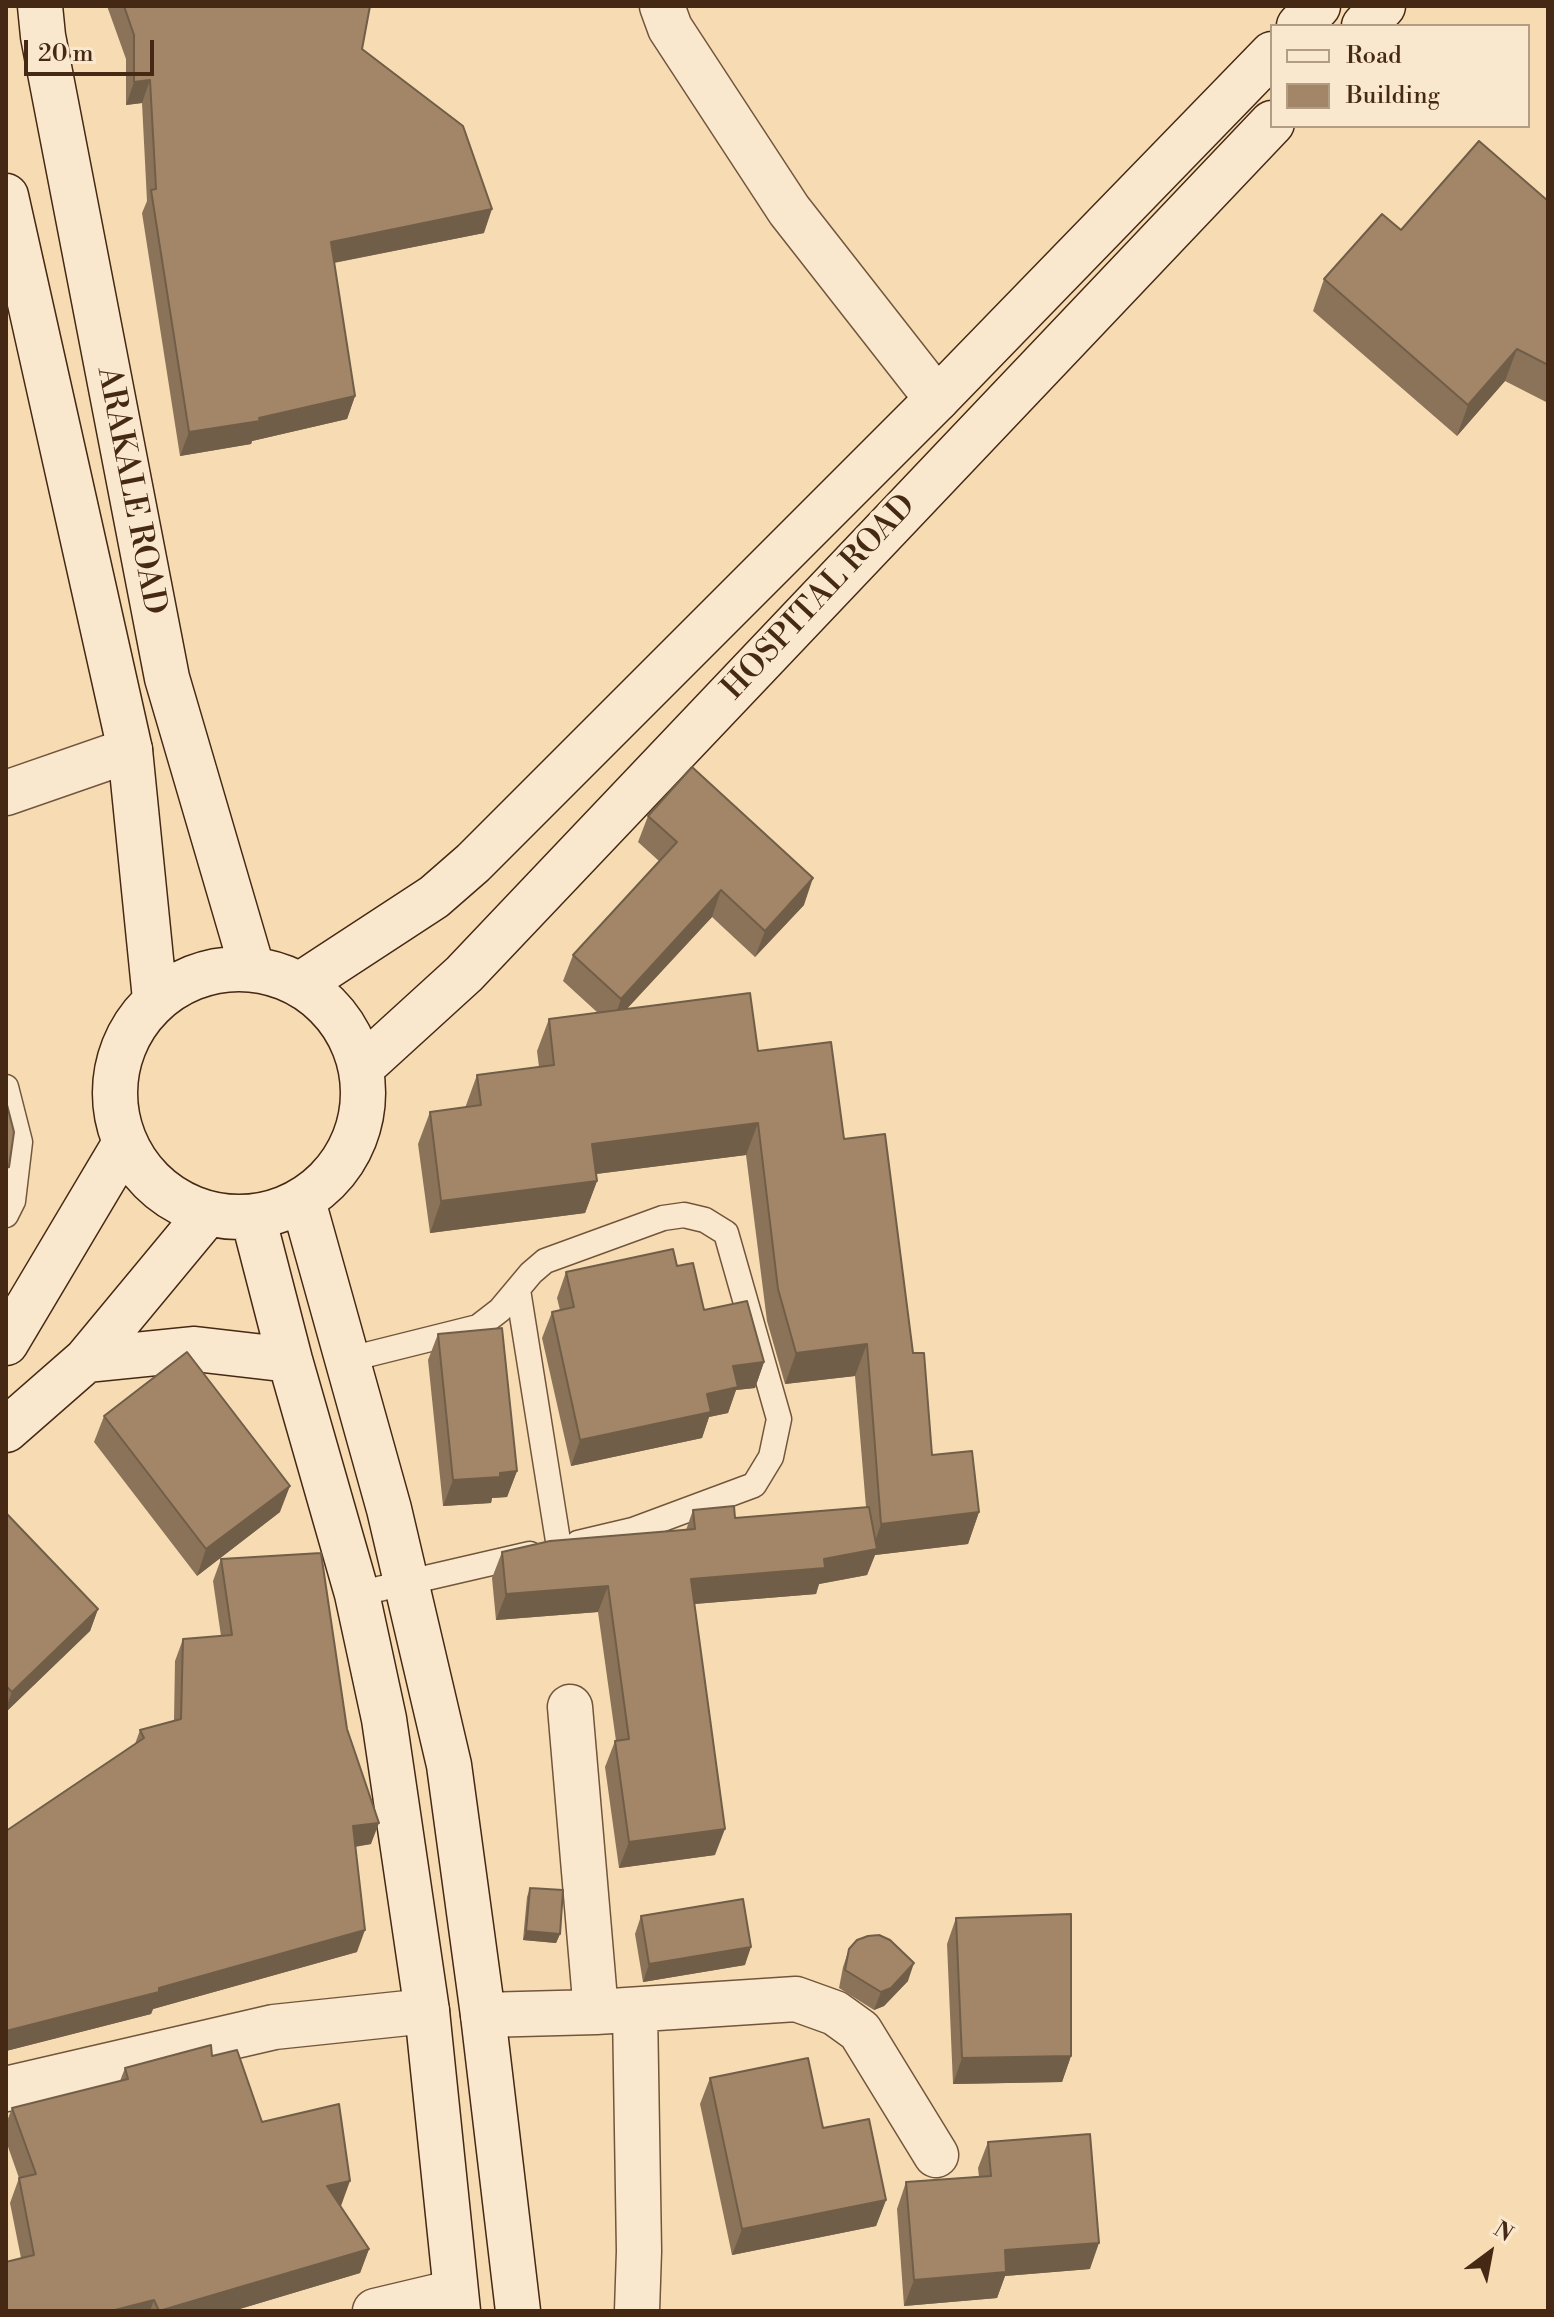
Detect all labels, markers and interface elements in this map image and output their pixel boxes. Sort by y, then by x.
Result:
scale bar [28,24,158,74]
legend [1270,24,1530,128]
text: 20 m [38,39,94,69]
text: Road [1346,41,1402,71]
text: Building [1346,81,1440,111]
street label: ARAKALE ROAD [87,364,173,618]
street label: HOSPITAL ROAD [715,487,925,709]
north arrow [1450,2213,1530,2293]
text: N [1488,2216,1518,2248]

